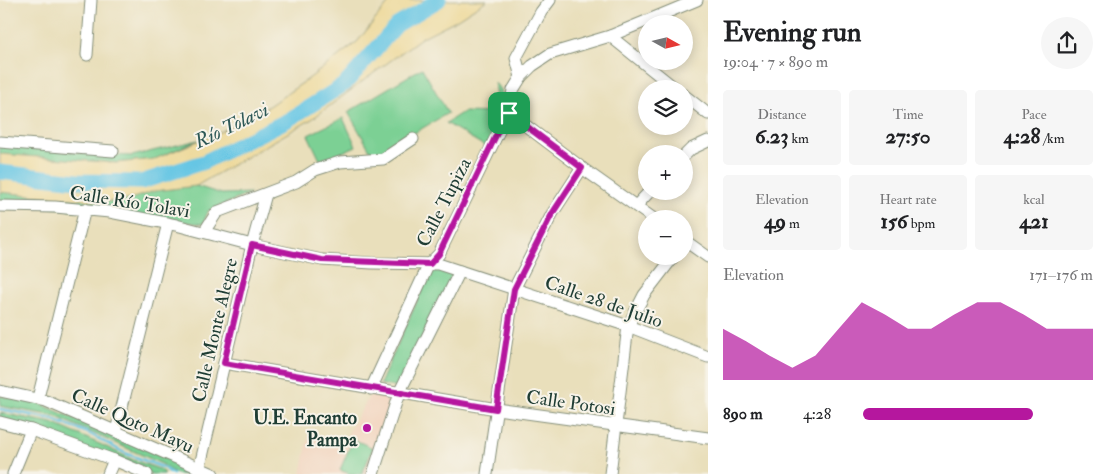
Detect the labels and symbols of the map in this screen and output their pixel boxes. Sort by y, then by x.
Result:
north arrow [638,15,692,70]
pin [488,92,530,134]
water label: Río Tolavi [189,97,273,155]
street label: Calle Tupiza [411,154,478,251]
street label: Calle Río Tolavi [68,181,192,223]
street label: Calle Monte Alegre [187,256,243,405]
street label: Calle 28 de Julio [542,271,666,333]
street label: Calle Qoto Mayu [68,383,198,459]
street label: Calle Potosi [525,385,617,421]
place label: U.E. Encanto Pampa [253,406,358,453]
marker: U.E. Encanto Pampa [361,422,373,434]

